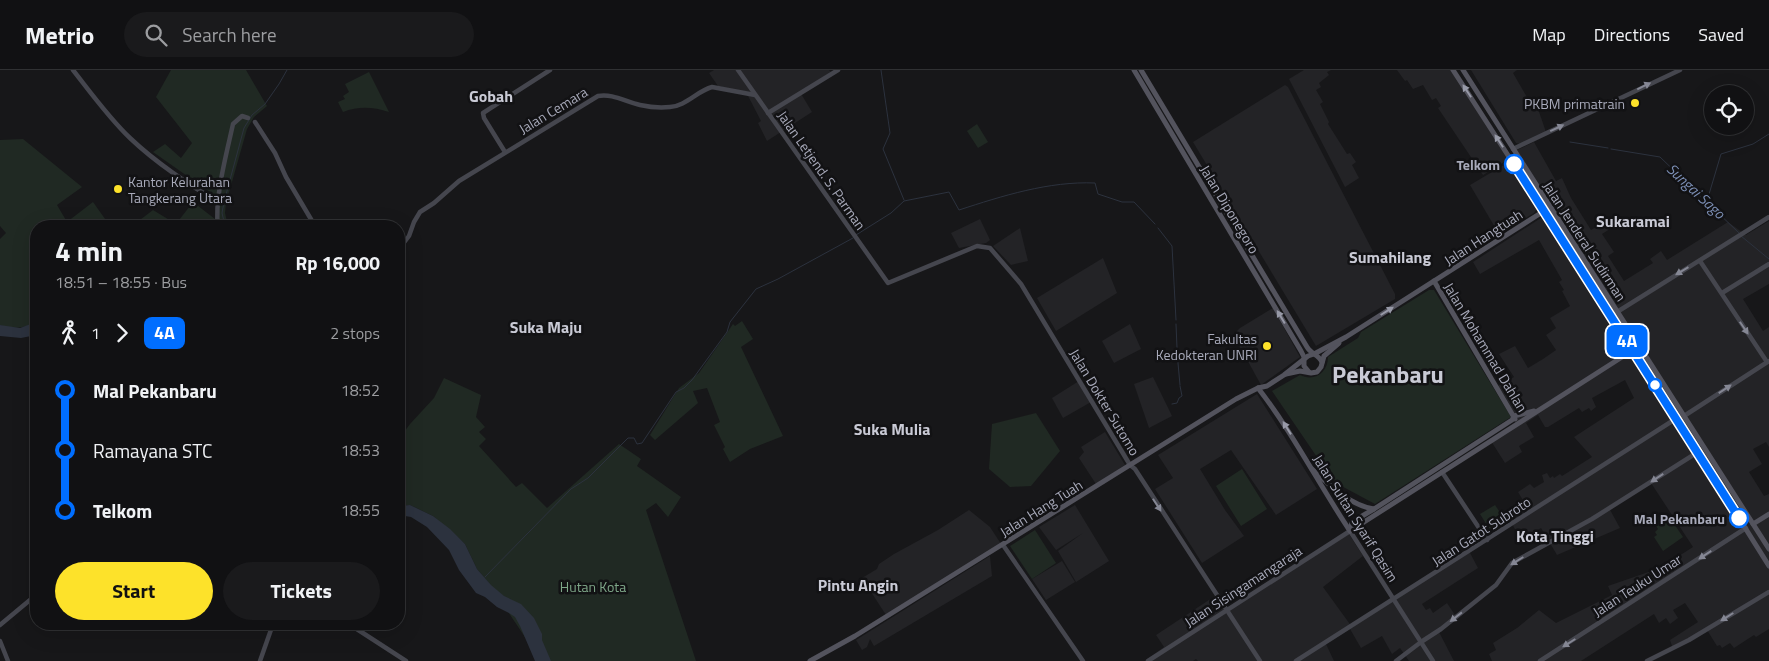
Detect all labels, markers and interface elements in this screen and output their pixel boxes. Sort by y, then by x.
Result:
search box [124,12,474,57]
text: Metrio [25,17,94,53]
text: Search here [182,20,277,49]
icon: search [142,21,170,49]
text: Map [1532,21,1566,48]
text: Directions [1594,21,1670,48]
text: Saved [1698,21,1744,48]
street label: Jalan Cemara [515,81,591,139]
one-way arrow [1637,82,1651,90]
district label: Gobah [469,84,513,108]
one-way arrow [1462,84,1471,97]
map controls [1704,85,1754,135]
button: locate [1704,85,1754,135]
place label: PKBM primatrain [1524,93,1625,114]
marker: PKBM primatrain [1629,97,1641,109]
street label: Jalan Letjend. S. Parman [773,106,871,234]
one-way arrow [1550,124,1565,133]
one-way arrow [1494,134,1504,147]
place label: Telkom [1456,154,1500,175]
marker: Telkom [1504,154,1524,174]
water label: Sungai Sago [1662,158,1731,225]
street label: Jalan Diponegoro [1195,161,1265,257]
place label: Kantor Kelurahan Tangkerang Utara [128,171,232,208]
street label: Jalan Jenderal Sudirman [1538,177,1632,305]
marker: Kantor Kelurahan Tangkerang Utara [112,183,124,195]
street label: Jalan Hangtuah [1440,204,1526,270]
district label: Sukaramai [1596,209,1670,233]
text: 4 min [55,229,123,272]
district label: Sumahilang [1349,245,1431,269]
text: Rp 16,000 [296,248,380,277]
one-way arrow [1675,267,1688,276]
text: 18:51 – 18:55 · Bus [55,270,187,294]
street label: Jalan Mohammad Dahlan [1439,278,1533,416]
one-way arrow [1380,307,1394,316]
one-way arrow [1276,310,1285,323]
district label: Suka Maju [510,315,582,339]
icon: walk [55,319,83,347]
icon: forward [108,319,136,347]
text: 4A [154,319,175,346]
text: 1 [91,321,100,345]
text: 2 stops [330,321,380,345]
one-way arrow [1739,321,1749,334]
line badge: 4A [1604,325,1650,357]
text: 4A [1617,327,1637,354]
place label: Fakultas Kedokteran UNRI [1156,328,1257,365]
marker: Fakultas Kedokteran UNRI [1261,340,1273,352]
street label: Jalan Dokter Sutomo [1065,345,1145,459]
district label: Pekanbaru [1332,356,1444,392]
text: Mal Pekanbaru [93,376,217,405]
text: 18:52 [341,378,380,402]
unlabelled marker [1648,378,1662,392]
one-way arrow [1718,385,1731,394]
district label: Suka Mulia [854,417,930,441]
one-way arrow [1282,421,1291,434]
text: Ramayana STC [93,436,212,465]
text: 18:53 [341,438,380,462]
street label: Jalan Sultan Syarif Qasim [1308,450,1404,586]
one-way arrow [1650,473,1664,483]
street label: Jalan Hang Tuah [995,474,1087,542]
street label: Jalan Gatot Subroto [1427,491,1535,571]
text: Telkom [93,496,152,525]
text: 18:55 [341,498,380,522]
one-way arrow [1153,498,1162,511]
place label: Mal Pekanbaru [1634,508,1725,529]
marker: Mal Pekanbaru [1729,508,1749,528]
district label: Kota Tinggi [1516,524,1594,548]
street label: Jalan Sisingamangaraja [1180,540,1306,632]
street label: Jalan Teuku Umar [1588,548,1686,622]
one-way arrow [1698,550,1712,559]
one-way arrow [1511,556,1524,565]
button: Start [55,562,213,620]
button: Tickets [223,562,380,620]
district label: Pintu Angin [818,573,898,597]
park label: Hutan Kota [560,576,626,597]
one-way arrow [1450,612,1463,623]
one-way arrow [1721,612,1734,621]
one-way arrow [1562,638,1575,647]

